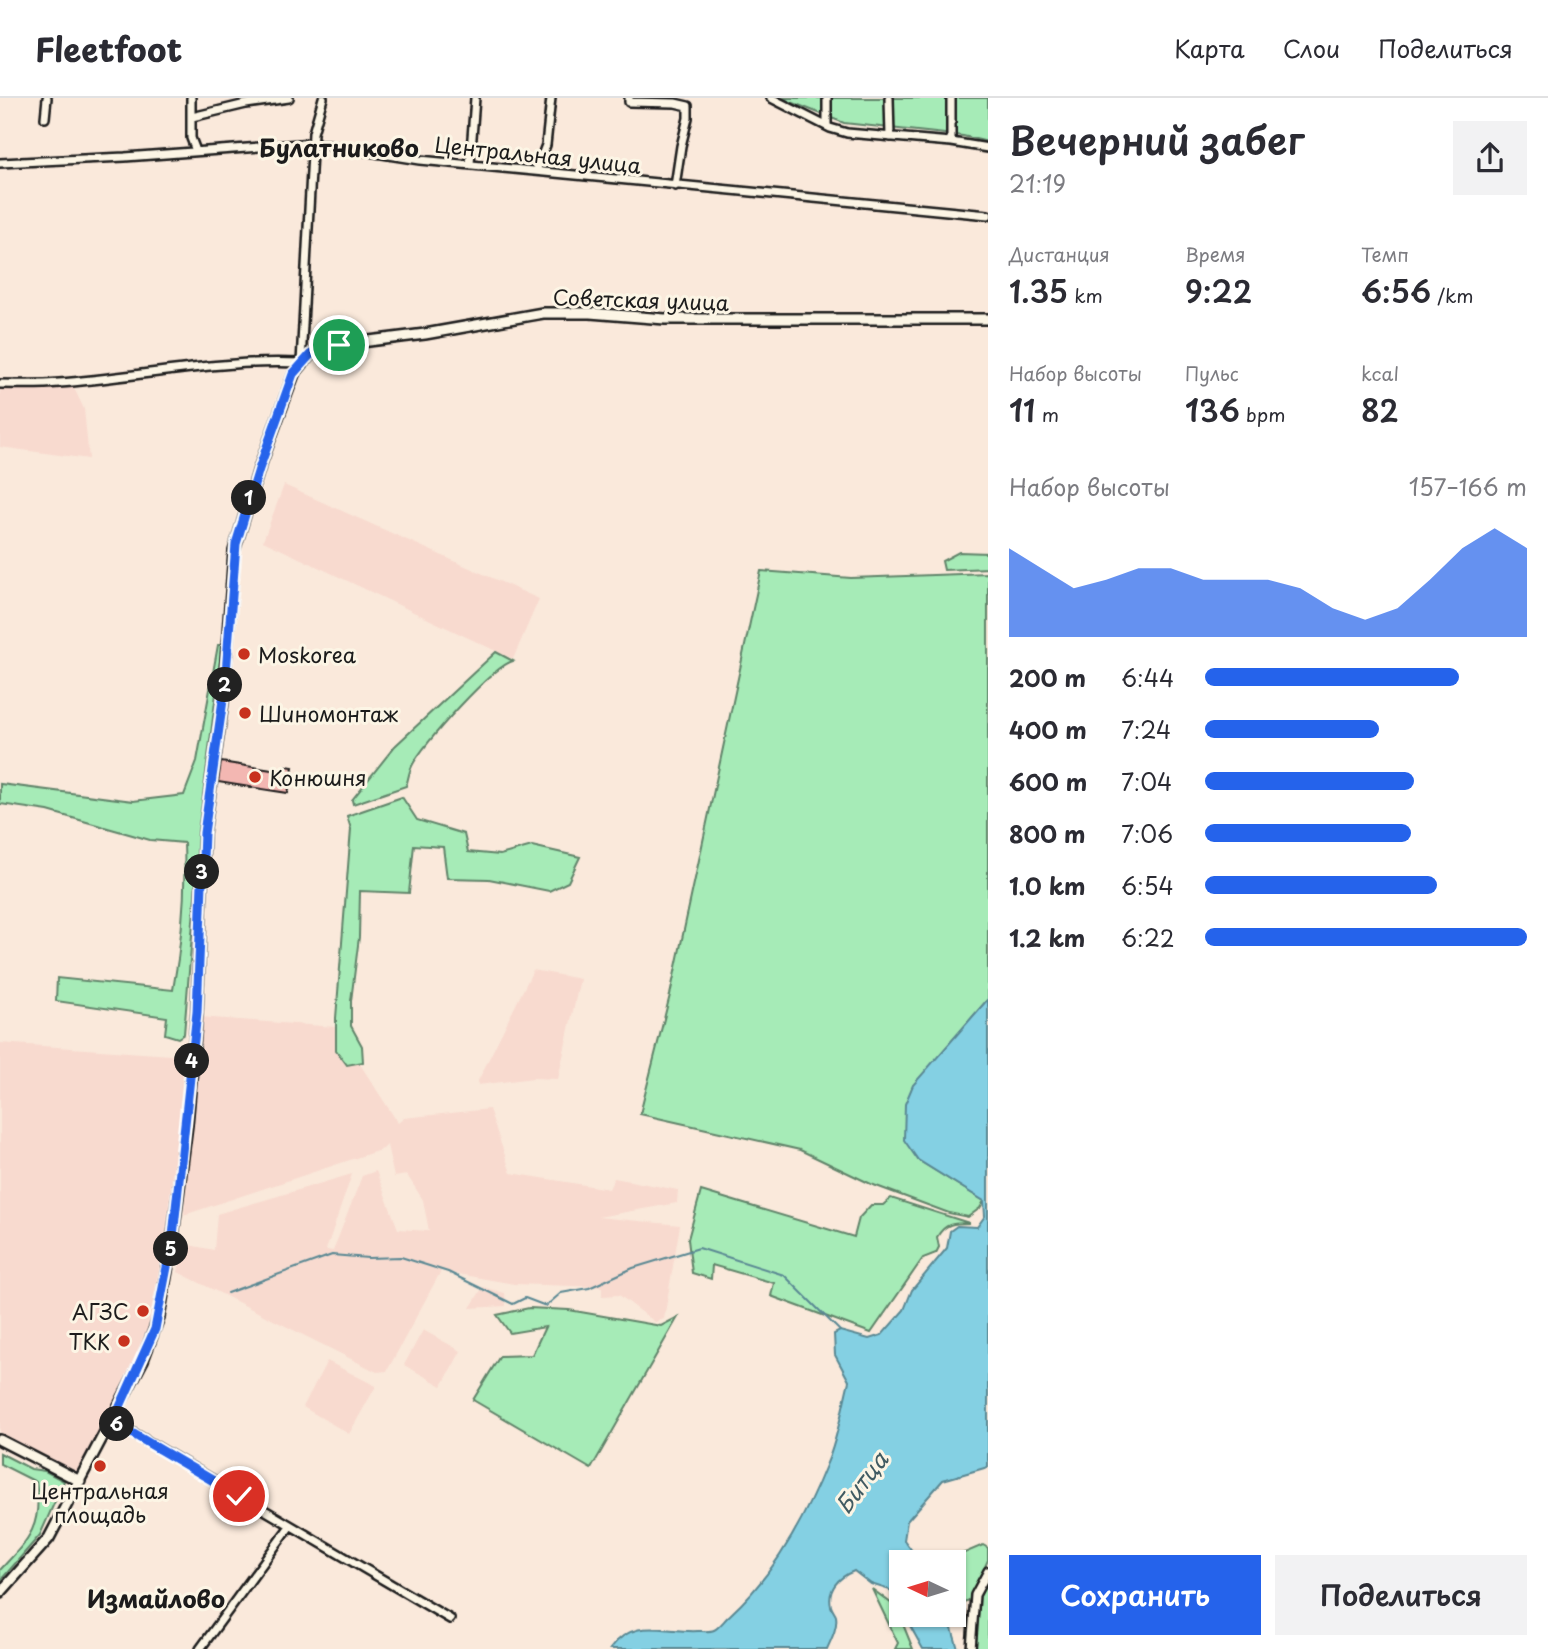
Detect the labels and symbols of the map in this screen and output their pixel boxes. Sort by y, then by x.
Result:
street label: Центральная улица [433,127,643,181]
district label: Булатниково [259,129,419,165]
street label: Советская улица [552,280,730,318]
pin [309,315,369,375]
pin: 1 [232,480,266,516]
place label: Moskorea [258,638,357,670]
marker: Moskorea [236,646,252,662]
pin: 2 [208,668,243,702]
place label: Шиномонтаж [259,697,399,729]
marker: Шиномонтаж [237,705,253,721]
place label: Конюшня [269,761,367,793]
marker: Конюшня [247,769,263,785]
pin: 3 [184,854,220,890]
pin: 4 [174,1044,210,1079]
pin: 5 [154,1232,188,1266]
place label: АГЗС [72,1295,129,1327]
marker: АГЗС [135,1303,151,1319]
place label: ТКК [68,1325,110,1357]
marker: ТКК [116,1333,132,1349]
pin: 6 [100,1406,134,1442]
water label: Битца [826,1443,896,1520]
marker: Центральная площадь [92,1458,108,1474]
pin [209,1466,269,1526]
place label: Центральная площадь [31,1474,169,1530]
north arrow [889,1550,966,1628]
district label: Измайлово [87,1580,225,1616]

